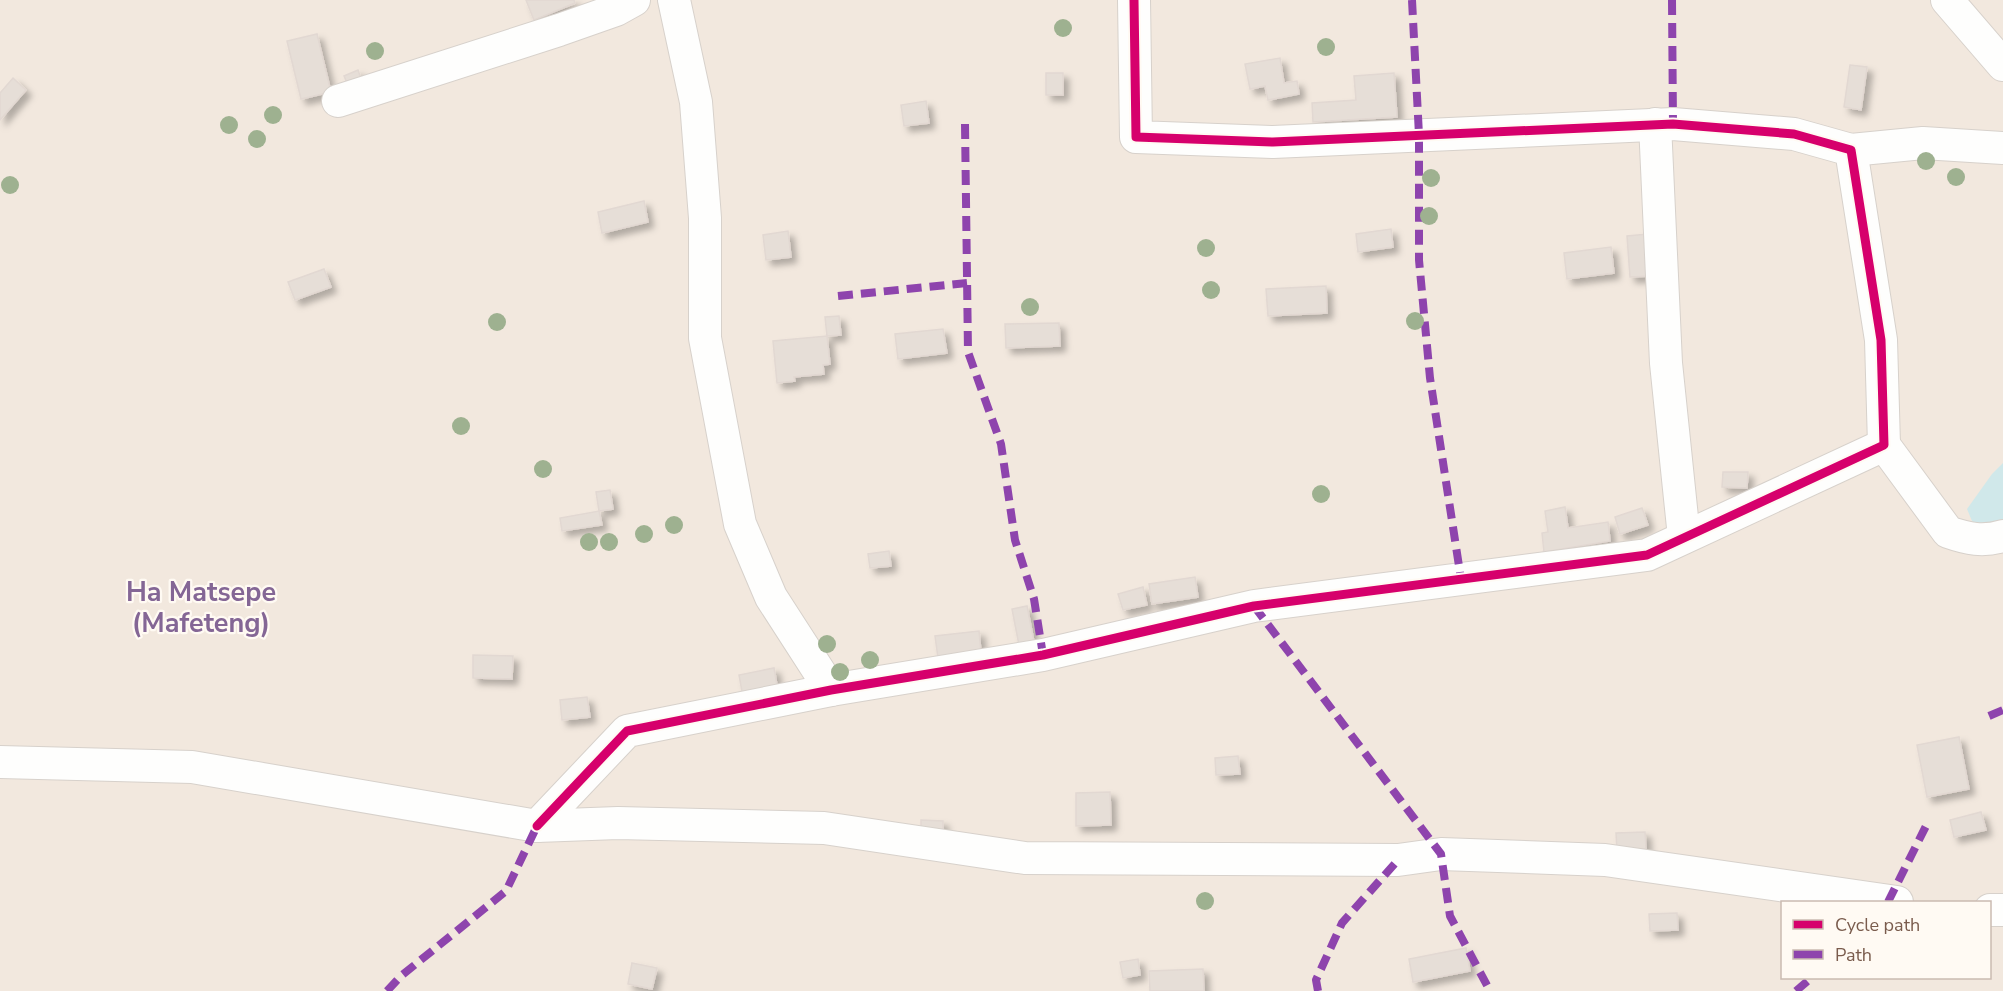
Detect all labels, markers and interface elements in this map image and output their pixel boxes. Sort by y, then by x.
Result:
district label: Ha Matsepe (Mafeteng) [126,574,276,642]
legend [1781,901,1991,979]
text: Cycle path [1835,913,1920,937]
text: Path [1835,943,1872,967]

